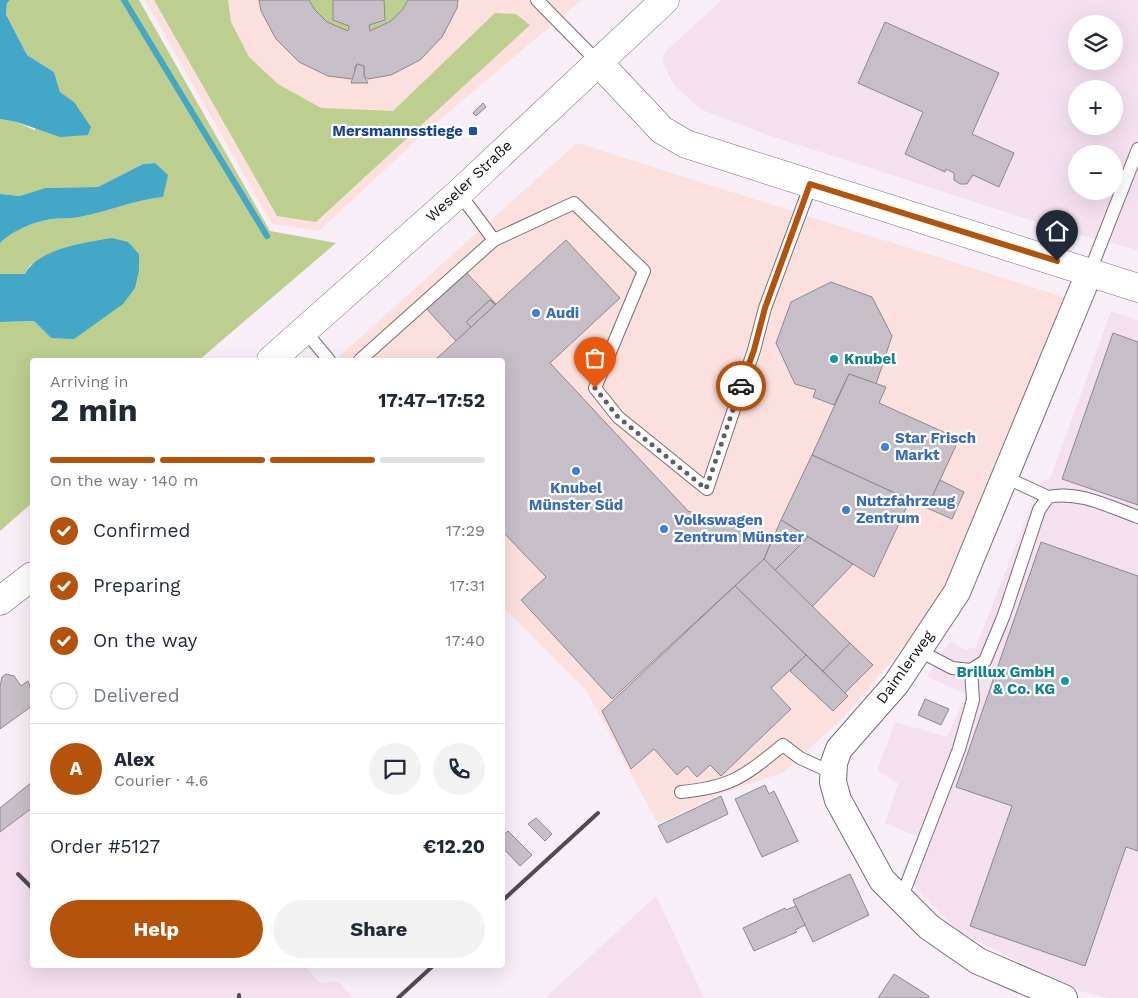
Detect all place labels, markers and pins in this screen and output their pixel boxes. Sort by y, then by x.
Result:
place label: Mersmannsstiege [332,122,463,140]
marker: Mersmannsstiege [467,125,479,137]
pin [1036,210,1078,261]
place label: Audi [546,304,579,322]
marker: Audi [530,307,542,319]
pin [574,337,616,388]
place label: Knubel [844,350,896,368]
marker: Knubel [828,353,840,365]
place label: Star Frisch Markt [895,429,976,464]
marker: Star Frisch Markt [879,441,891,453]
marker: Knubel Münster Süd [570,465,582,477]
place label: Knubel Münster Süd [529,479,623,514]
place label: Nutzfahrzeug Zentrum [856,492,956,527]
marker: Nutzfahrzeug Zentrum [840,504,852,516]
place label: Volkswagen Zentrum Münster [674,511,804,546]
marker: Volkswagen Zentrum Münster [658,523,670,535]
place label: Brillux GmbH & Co. KG [957,663,1055,698]
marker: Brillux GmbH & Co. KG [1059,675,1071,687]

